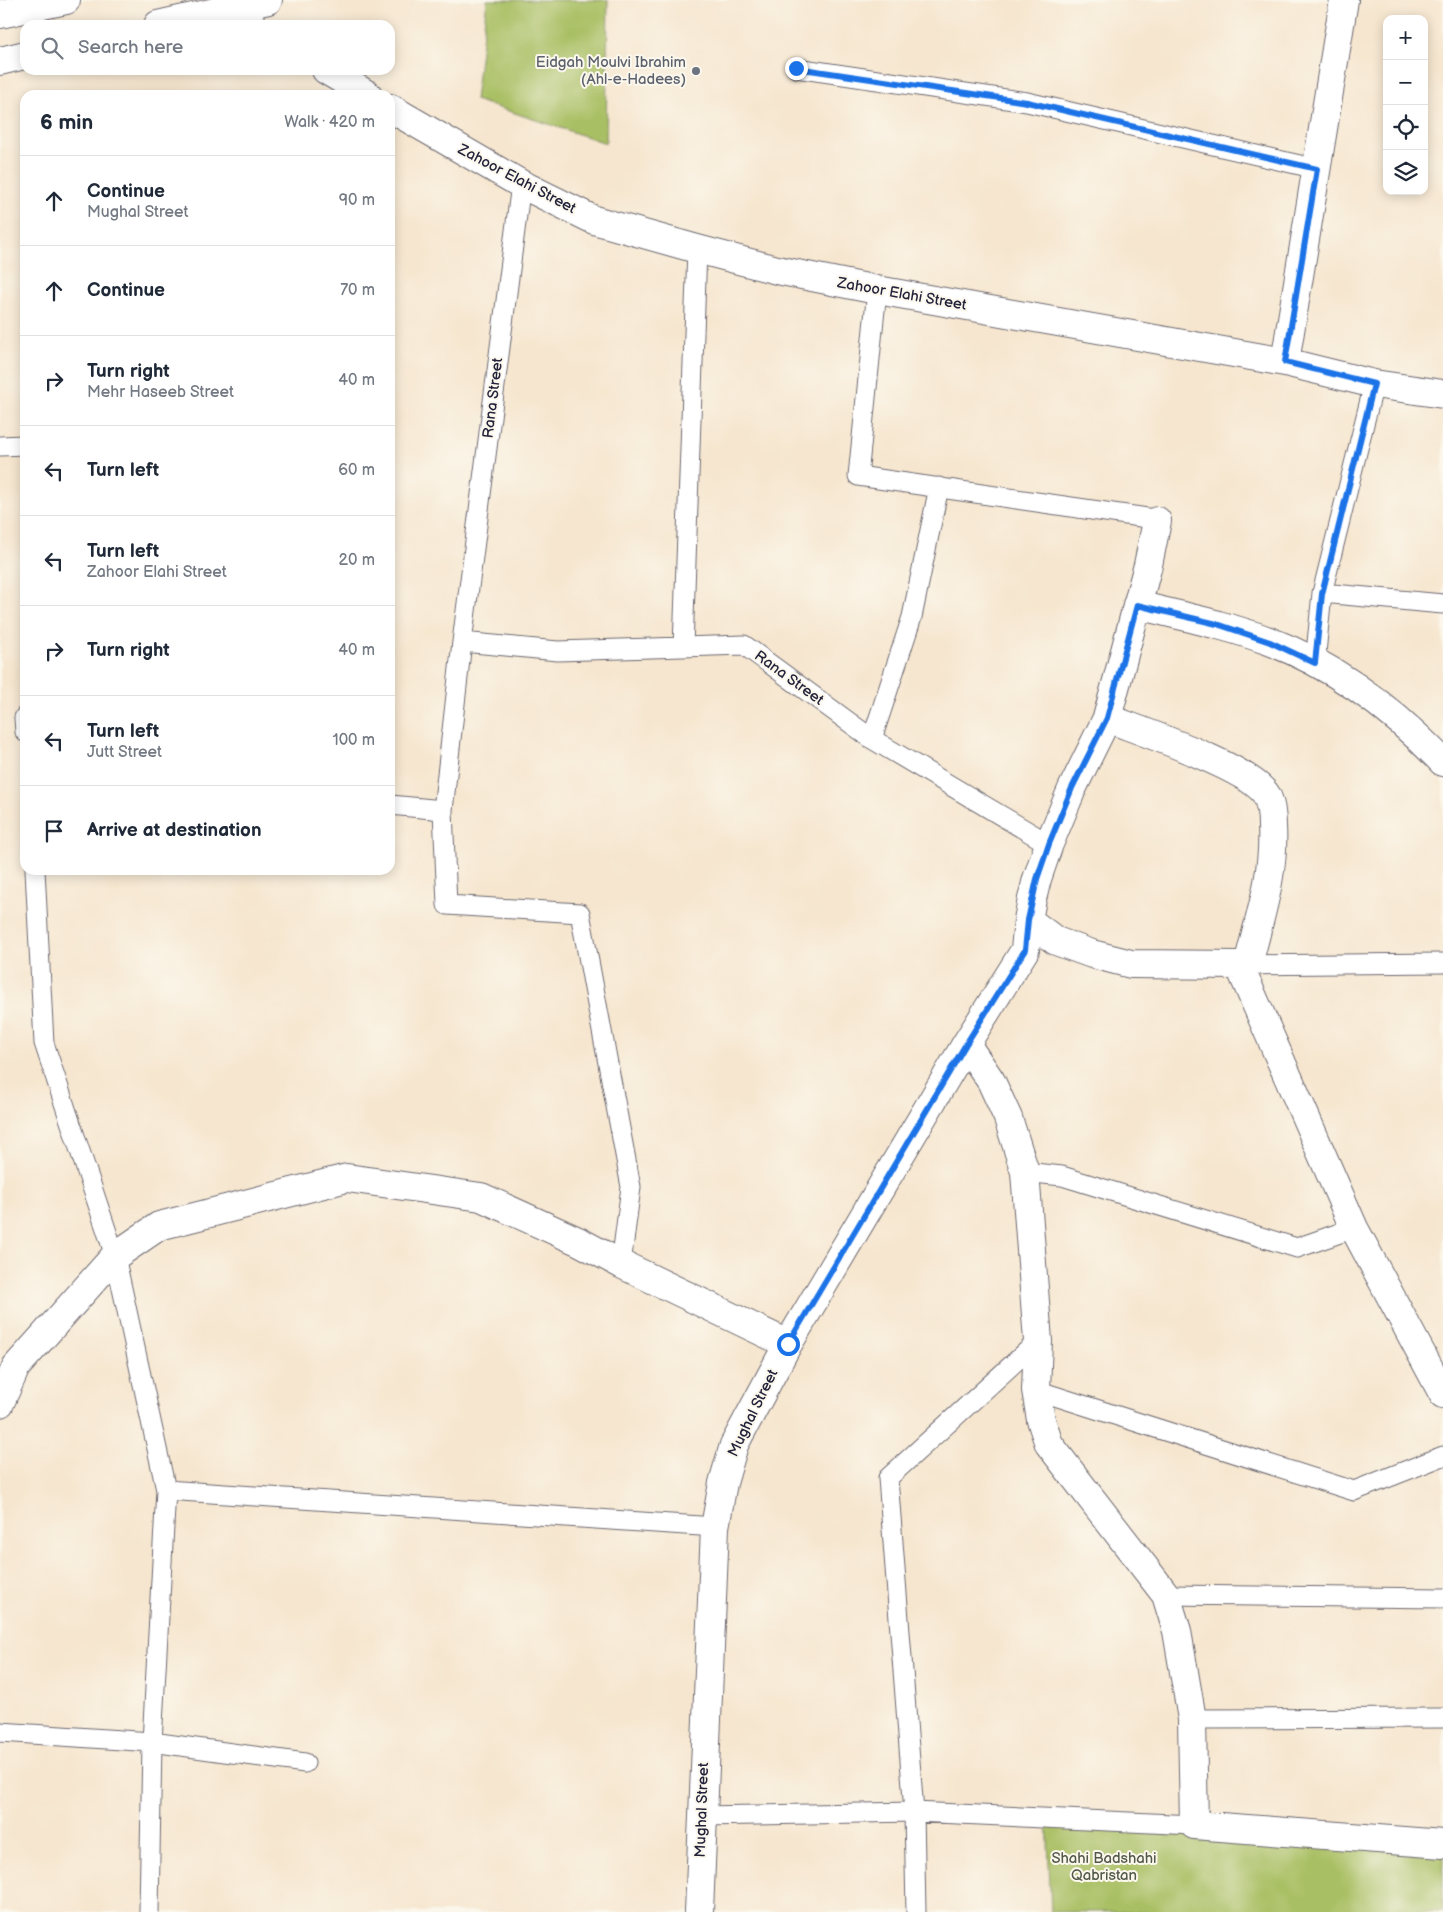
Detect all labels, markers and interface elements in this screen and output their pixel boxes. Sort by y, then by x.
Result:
map controls [1383,15,1428,195]
button: + [1383,15,1428,60]
search box [20,20,395,75]
icon: search [38,34,66,62]
text: Search here [78,36,183,59]
place label: Eidgah Moulvi Ibrahim (Ahl-e-Hadees) [536,53,686,89]
route end [785,57,808,80]
button: − [1383,60,1428,105]
marker: Eidgah Moulvi Ibrahim (Ahl-e-Hadees) [690,65,702,77]
button: locate [1383,105,1428,150]
text: 6 min [40,110,93,135]
text: Walk · 420 m [284,113,375,132]
street label: Zahoor Elahi Street [454,139,580,218]
button: layers [1383,150,1428,195]
text: Continue [87,180,165,203]
icon: ahead [40,187,68,215]
text: 90 m [339,191,375,210]
text: Mughal Street [87,203,188,222]
street label: Zahoor Elahi Street [835,273,968,315]
icon: ahead [40,277,68,305]
text: Continue [87,279,165,302]
text: 70 m [340,281,375,300]
street label: Rana Street [479,356,507,439]
text: Turn right [87,360,170,383]
icon: right [40,367,68,395]
text: 40 m [338,371,375,390]
text: Mehr Haseeb Street [87,383,234,402]
icon: left [40,457,68,485]
text: Turn left [87,459,159,482]
text: 60 m [338,461,375,480]
text: Turn left [87,540,159,563]
icon: left [40,547,68,575]
text: 20 m [339,551,375,570]
text: Zahoor Elahi Street [87,563,227,582]
icon: right [40,637,68,665]
text: Turn right [87,639,170,662]
text: 40 m [338,641,375,660]
street label: Rana Street [751,646,828,710]
text: Turn left [87,720,159,743]
icon: left [40,727,68,755]
text: 100 m [332,731,375,750]
text: Jutt Street [87,743,162,762]
icon: arrive [40,817,68,845]
text: Arrive at destination [87,819,262,842]
route start [777,1333,800,1356]
street label: Mughal Street [724,1366,783,1460]
street label: Mughal Street [691,1762,713,1858]
park label: Shahi Badshahi Qabristan [1051,1849,1157,1885]

